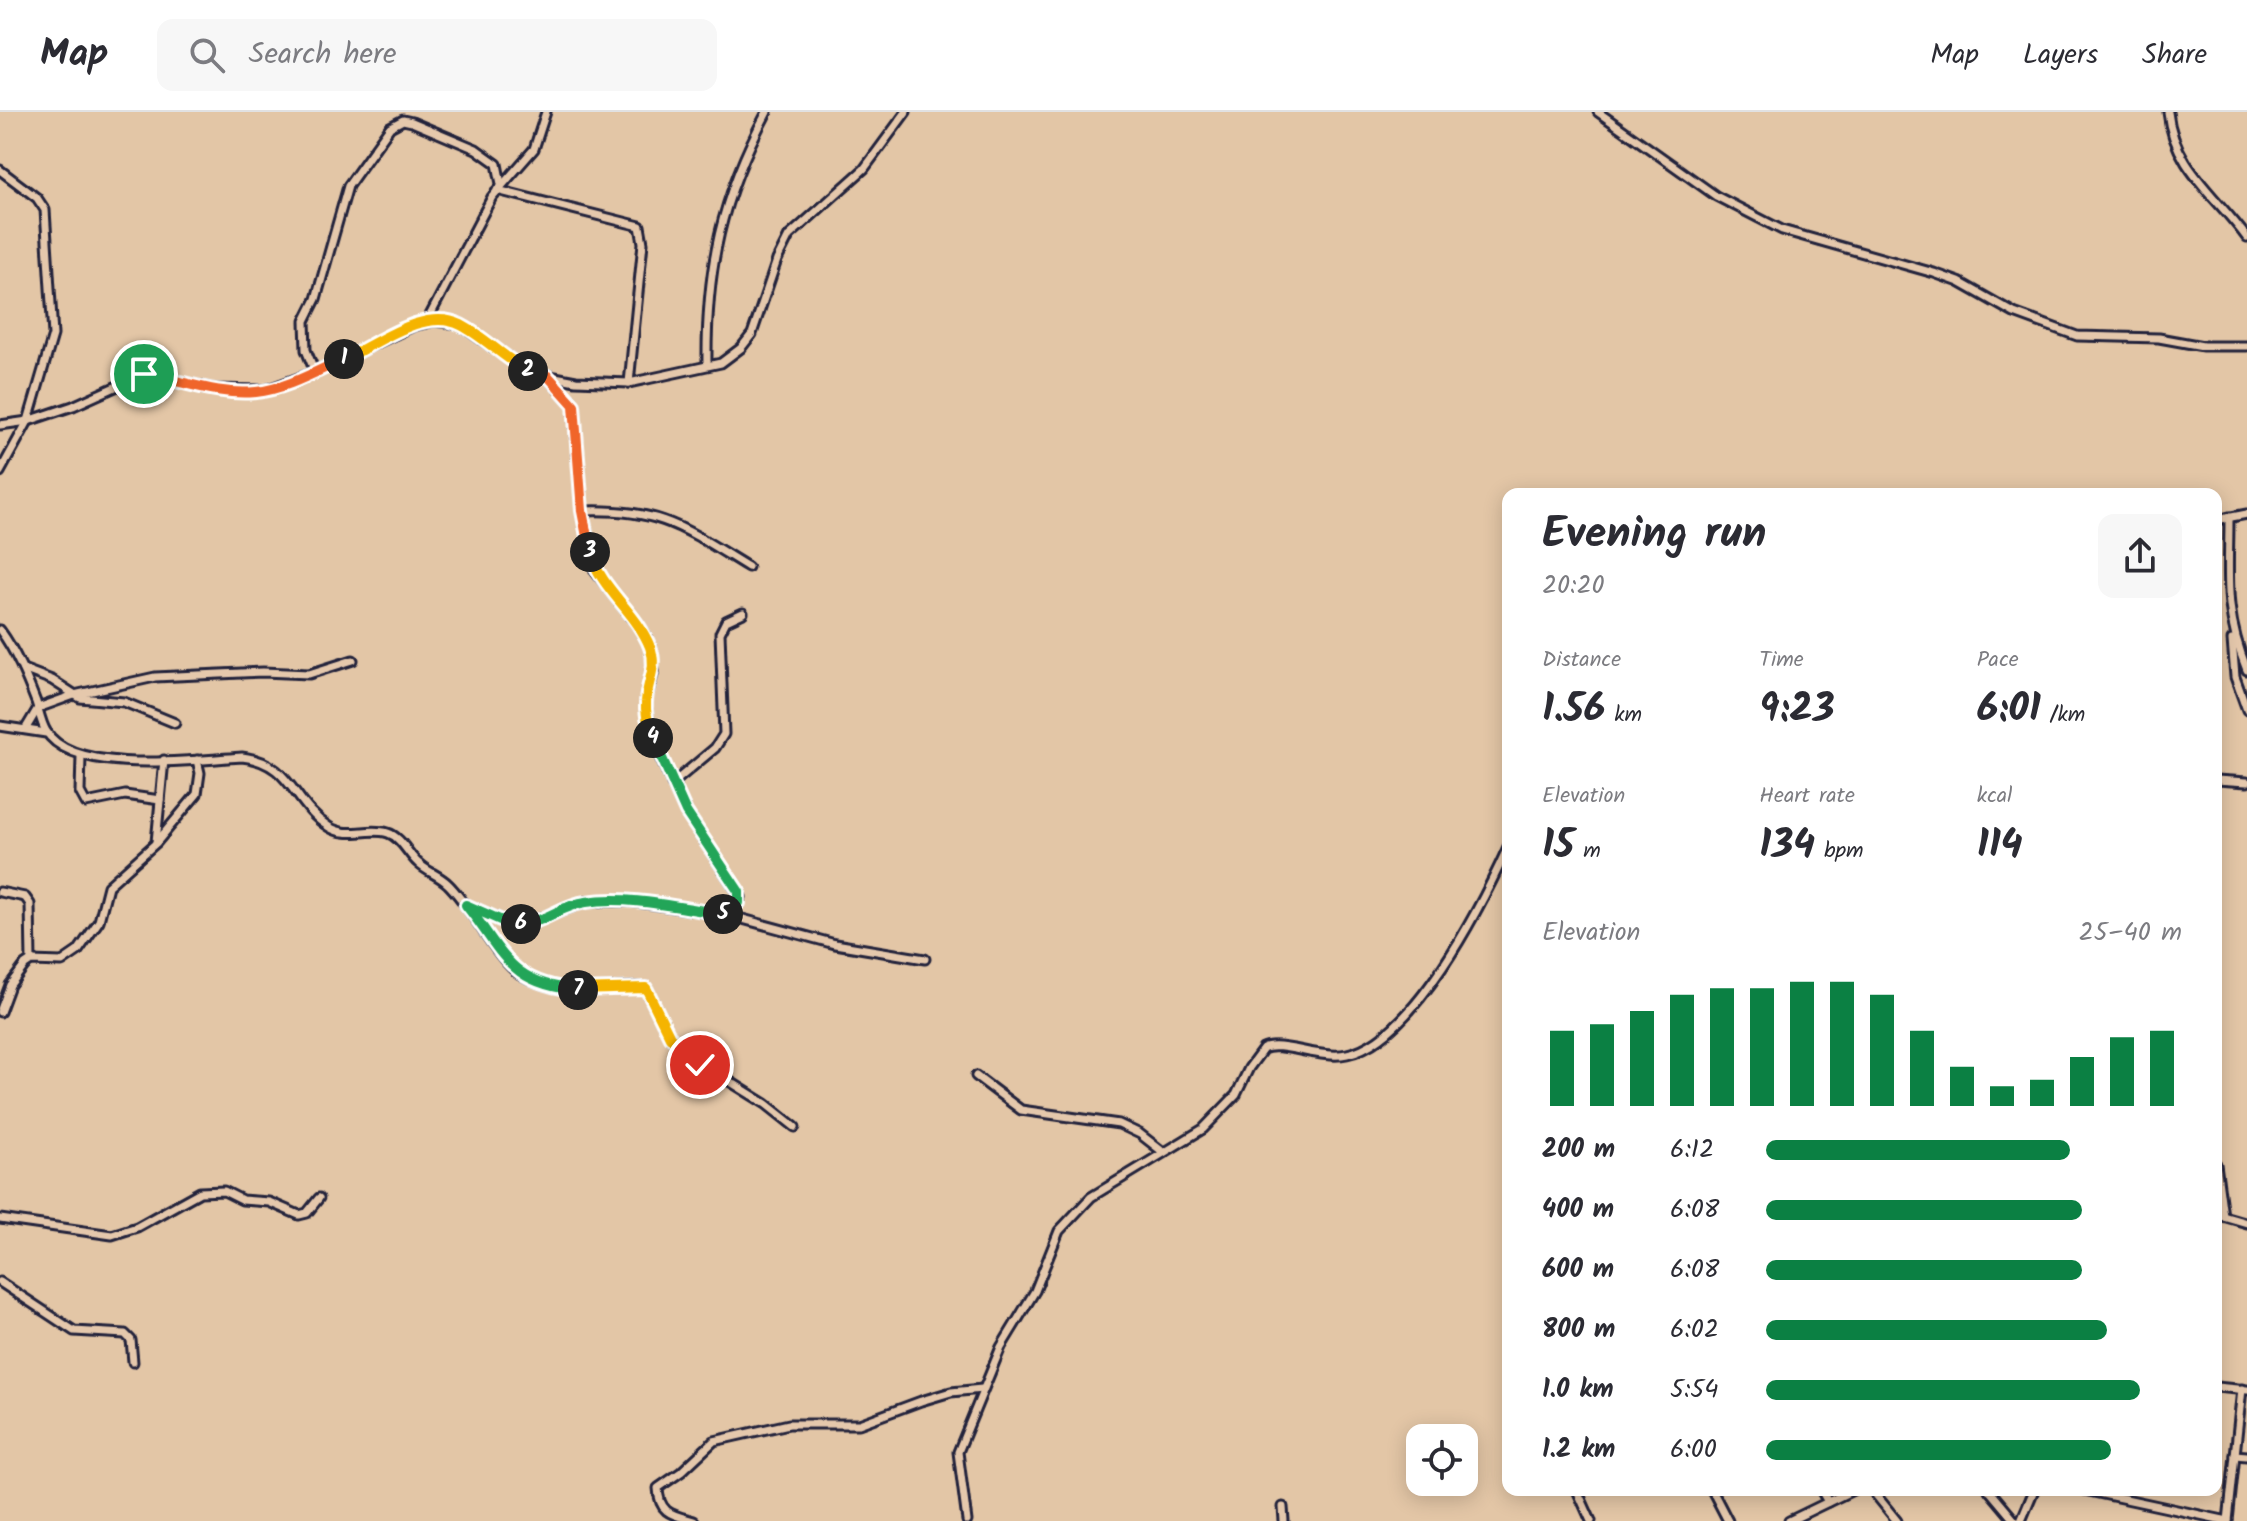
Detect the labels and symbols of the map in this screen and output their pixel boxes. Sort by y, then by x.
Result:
pin: 1 [324,339,364,379]
pin [110,340,178,408]
pin: 2 [508,351,548,391]
pin: 3 [570,532,610,572]
pin: 4 [633,718,673,758]
pin: 5 [703,894,743,934]
pin: 6 [501,904,541,944]
pin: 7 [558,970,598,1010]
pin [666,1031,734,1099]

